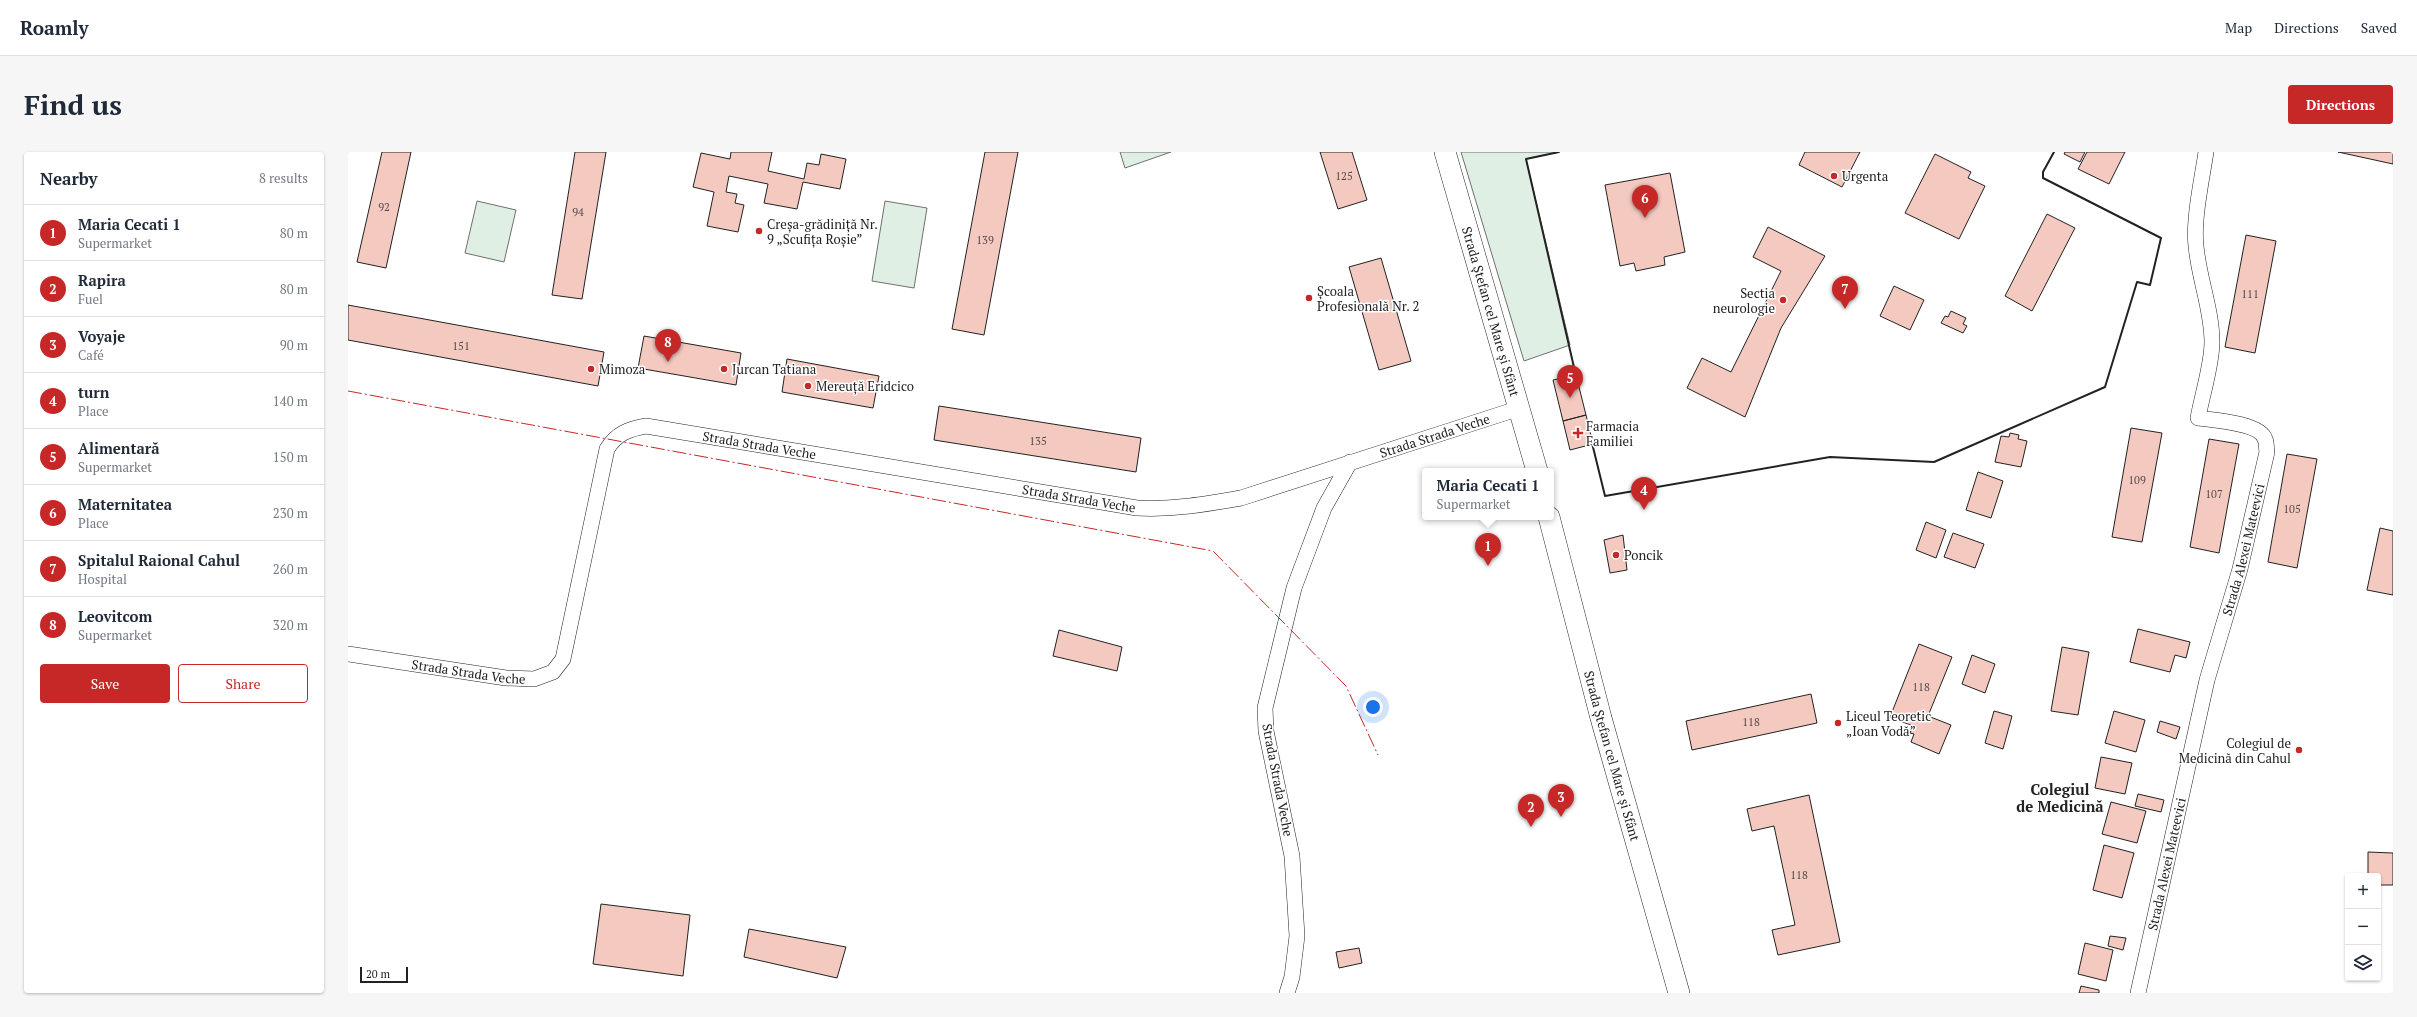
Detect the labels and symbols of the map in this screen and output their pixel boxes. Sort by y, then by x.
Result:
place label: Urgenta [1842,167,1889,185]
house number: 125 [1335,169,1353,183]
marker: Urgenta [1829,171,1839,181]
pin: 6 [1632,185,1658,218]
house number: 92 [378,200,390,214]
house number: 94 [572,205,584,219]
place label: Creșa-grădiniță Nr. 9 „Scufița Roșie” [767,215,878,248]
street label: Strada Ștefan cel Mare și Sfânt [1458,224,1524,399]
marker: Creșa-grădiniță Nr. 9 „Scufița Roșie” [754,226,764,236]
house number: 139 [976,233,994,247]
pin: 7 [1832,276,1858,309]
place label: Școala Profesională Nr. 2 [1317,282,1420,315]
place label: Sectia neurologie [1713,284,1775,317]
house number: 111 [2241,287,2259,301]
marker: Școala Profesională Nr. 2 [1304,293,1314,303]
marker: Sectia neurologie [1778,295,1788,305]
pin: 8 [655,329,681,362]
house number: 151 [452,339,470,353]
place label: Mimoza [599,360,646,378]
place label: Jurcan Tatiana [732,360,817,378]
marker: Mimoza [586,364,596,374]
marker: Jurcan Tatiana [719,364,729,374]
pin: 5 [1557,365,1583,398]
place label: Mereuță Eridcico [816,377,914,395]
marker: Mereuță Eridcico [803,381,813,391]
street label: Strada Strada Veche [1377,409,1492,462]
place label: Farmacia Familiei [1586,417,1639,450]
street label: Strada Strada Veche [701,427,818,463]
marker: Farmacia Familiei [1573,428,1583,438]
house number: 135 [1029,434,1047,448]
house number: 109 [2128,473,2146,487]
pin: 4 [1631,477,1657,510]
street label: Strada Strada Veche [1021,480,1137,517]
street label: Strada Alexei Mateevici [2218,482,2268,618]
house number: 107 [2205,487,2223,501]
house number: 105 [2283,502,2301,516]
pin: 1 [1475,533,1501,566]
place label: Poncik [1624,546,1663,564]
marker: Poncik [1611,550,1621,560]
street label: Strada Strada Veche [411,655,526,688]
street label: Strada Ștefan cel Mare și Sfânt [1580,669,1644,843]
house number: 118 [1912,680,1930,694]
your location [1363,697,1383,717]
place label: Liceul Teoretic „Ioan Vodă” [1846,707,1931,740]
house number: 118 [1742,715,1760,729]
marker: Liceul Teoretic „Ioan Vodă” [1833,718,1843,728]
street label: Strada Strada Veche [1258,722,1298,838]
place label: Colegiul de Medicină din Cahul [2179,734,2291,767]
marker: Colegiul de Medicină din Cahul [2294,745,2304,755]
district label: Colegiul de Medicină [2016,779,2104,816]
pin: 3 [1548,784,1574,817]
pin: 2 [1518,794,1544,827]
street label: Strada Alexei Mateevici [2143,796,2190,932]
house number: 118 [1790,868,1808,882]
scale bar [360,965,408,984]

